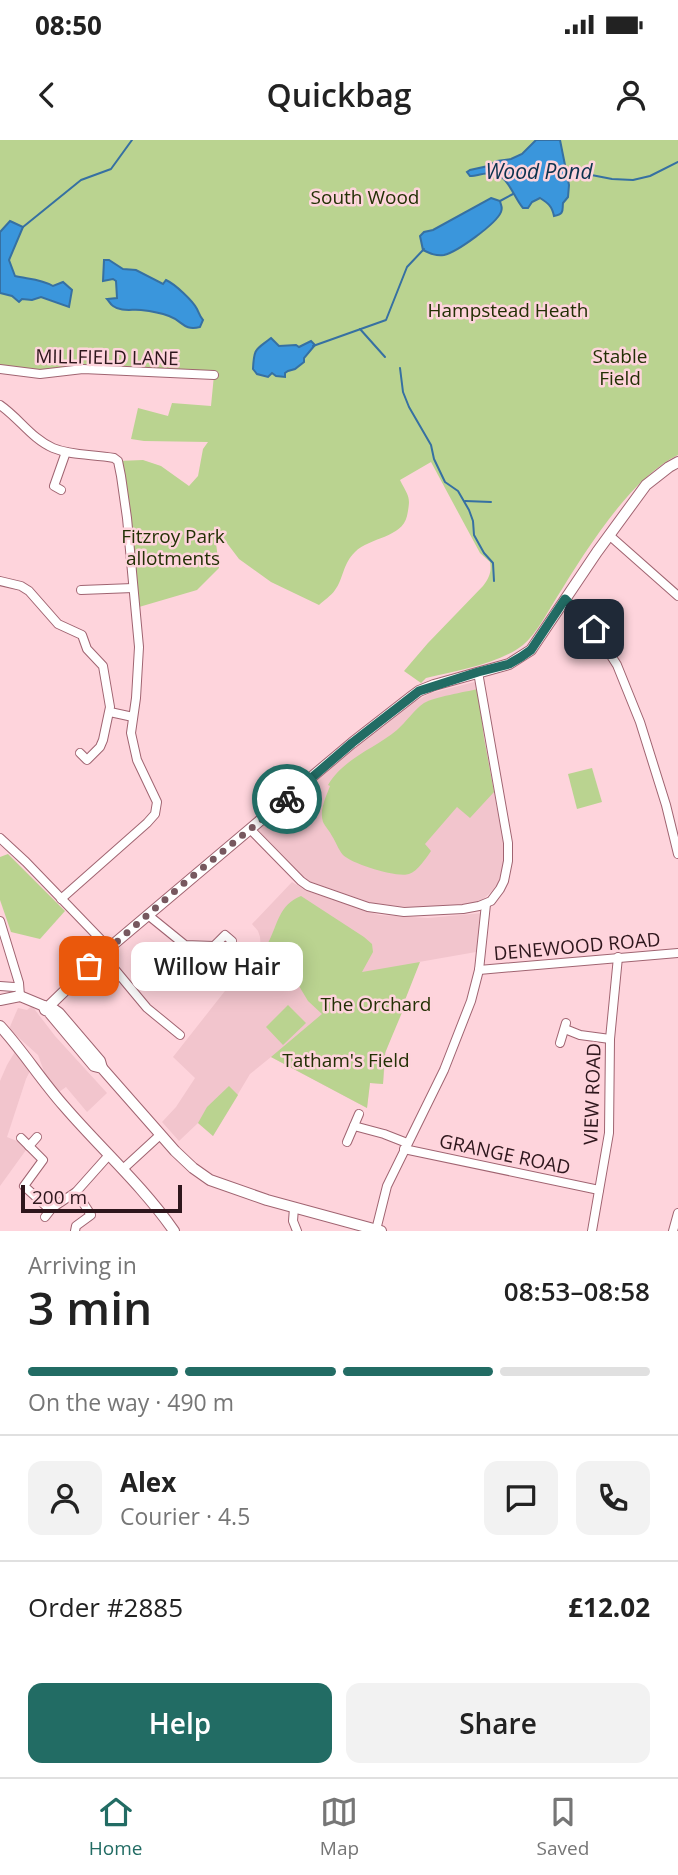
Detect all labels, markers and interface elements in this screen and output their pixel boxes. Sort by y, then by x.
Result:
text: 08:50 [35,7,102,43]
text: Quickbag [267,73,411,116]
icon: back [28,76,66,114]
icon: person [612,76,650,114]
water label: Wood Pond [485,157,593,185]
park label: South Wood [311,184,419,210]
park label: Hampstead Heath [427,297,589,323]
street label: MILLFIELD LANE [35,343,179,371]
park label: Stable Field [593,343,647,391]
park label: Fitzroy Park allotments [121,523,225,571]
pin [564,599,624,659]
icon: home [575,610,613,648]
courier [252,764,322,834]
icon: bike [268,780,306,818]
street label: DENEWOOD ROAD [493,926,661,966]
pin [59,936,119,996]
callout: Willow Hair [131,942,302,990]
icon: bag [70,947,108,985]
text: Willow Hair [154,950,280,982]
park label: The Orchard [321,991,431,1017]
street label: VIEW ROAD [577,1043,607,1145]
park label: Tatham's Field [282,1047,410,1073]
street label: GRANGE ROAD [437,1127,573,1181]
scale bar [21,1182,182,1214]
text: 200 m [32,1184,87,1210]
text: Arriving in [28,1249,137,1281]
text: 08:53–08:58 [504,1273,650,1309]
text: 3 min [28,1276,152,1338]
text: On the way · 490 m [28,1386,234,1418]
button: person [28,1461,102,1535]
button: chat [484,1461,558,1535]
button: phone [576,1461,650,1535]
text: Alex [120,1464,176,1500]
text: Courier · 4.5 [120,1500,250,1532]
text: Order #2885 [28,1589,183,1625]
text: £12.02 [568,1589,650,1625]
button: Help [28,1683,332,1763]
button: Share [346,1683,650,1763]
tab: Home [89,1793,142,1861]
tab: Map [320,1793,359,1861]
tab: Saved [537,1793,589,1861]

